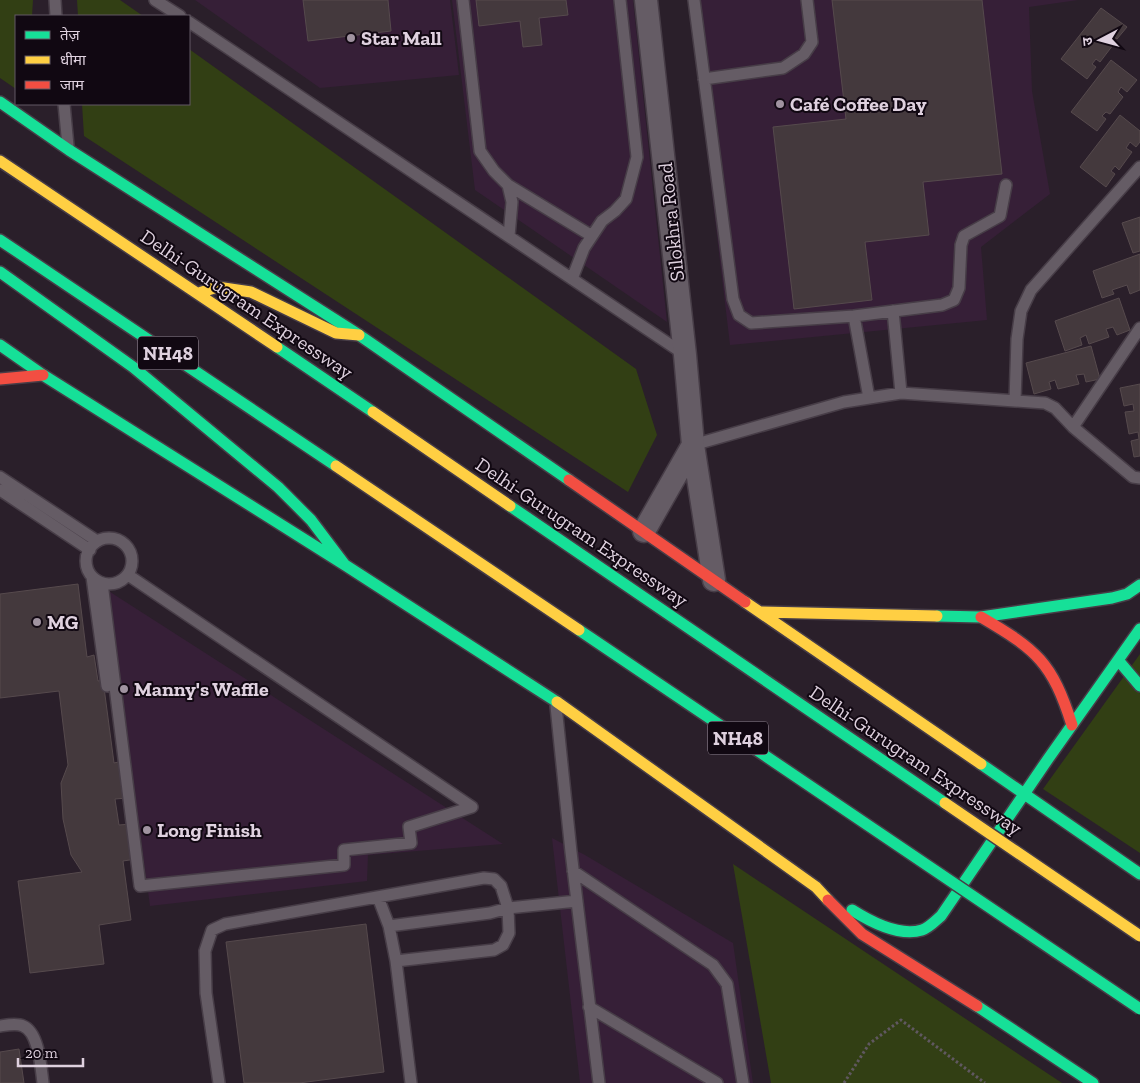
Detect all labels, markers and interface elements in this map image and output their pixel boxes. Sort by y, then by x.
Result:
legend [15,15,190,105]
north arrow [1075,15,1125,65]
text: तेज़ [60,26,81,44]
place label: Star Mall [361,26,442,50]
marker: Star Mall [345,32,357,44]
text: उ [1079,36,1096,46]
text: धीमा [60,51,87,69]
text: जाम [60,76,85,94]
place label: Café Coffee Day [790,92,927,116]
marker: Café Coffee Day [774,98,786,110]
street label: Silokhra Road [653,162,689,282]
street label: Delhi-Gurugram Expressway [136,224,358,385]
road number: NH48 [138,336,198,369]
street label: Delhi-Gurugram Expressway [471,452,693,613]
place label: MG [47,610,79,634]
marker: MG [31,616,43,628]
place label: Manny's Waffle [134,677,269,701]
street label: Delhi-Gurugram Expressway [805,680,1027,841]
marker: Manny's Waffle [118,683,130,695]
road number: NH48 [708,721,768,754]
place label: Long Finish [157,818,262,842]
marker: Long Finish [141,824,153,836]
scale bar [18,1036,82,1068]
text: 20 m [25,1044,58,1062]

